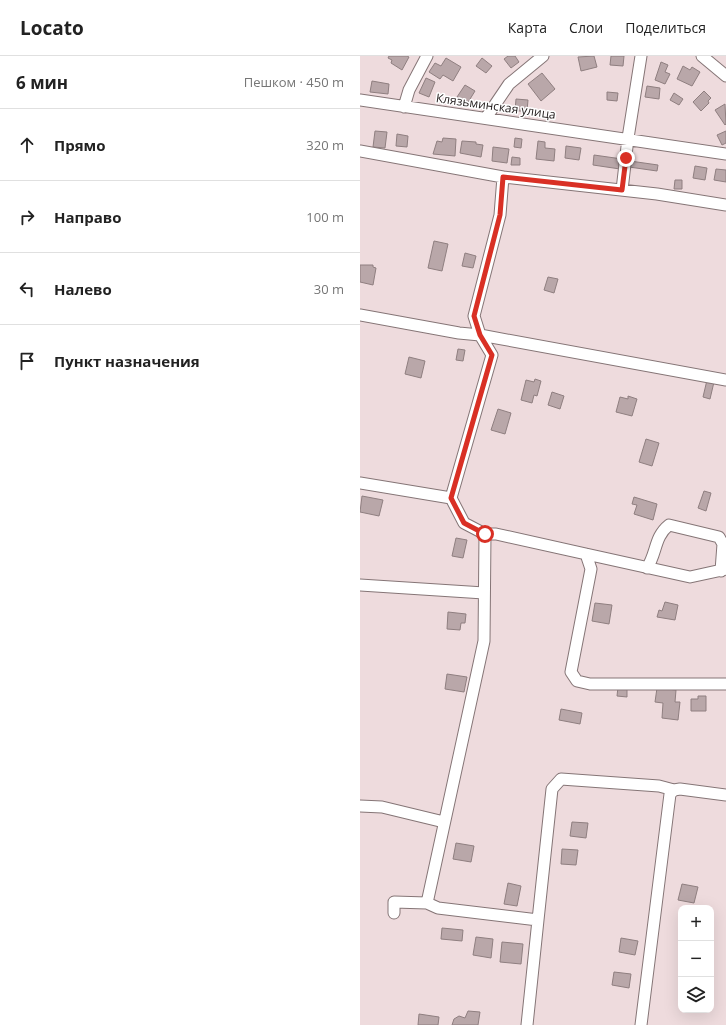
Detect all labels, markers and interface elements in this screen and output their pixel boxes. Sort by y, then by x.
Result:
text: Locato [20,15,84,41]
text: Карта [508,18,547,37]
text: Слои [569,18,603,37]
text: Поделиться [625,18,706,37]
text: 6 мин [16,71,68,94]
text: Пешком · 450 m [244,73,344,91]
street label: Клязьминская улица [435,89,557,123]
icon: ahead [16,134,38,156]
text: Прямо [54,135,106,155]
text: 320 m [306,136,344,154]
route end [617,149,635,167]
icon: right [16,206,38,228]
text: Направо [54,207,122,227]
text: 100 m [306,208,344,226]
icon: left [16,278,38,300]
text: Налево [54,279,112,299]
text: 30 m [314,280,344,298]
icon: arrive [16,350,38,372]
text: Пункт назначения [54,351,200,371]
route start [476,525,494,543]
map controls [678,905,714,1013]
button: + [678,905,714,941]
button: − [678,941,714,977]
button: layers [678,977,714,1013]

